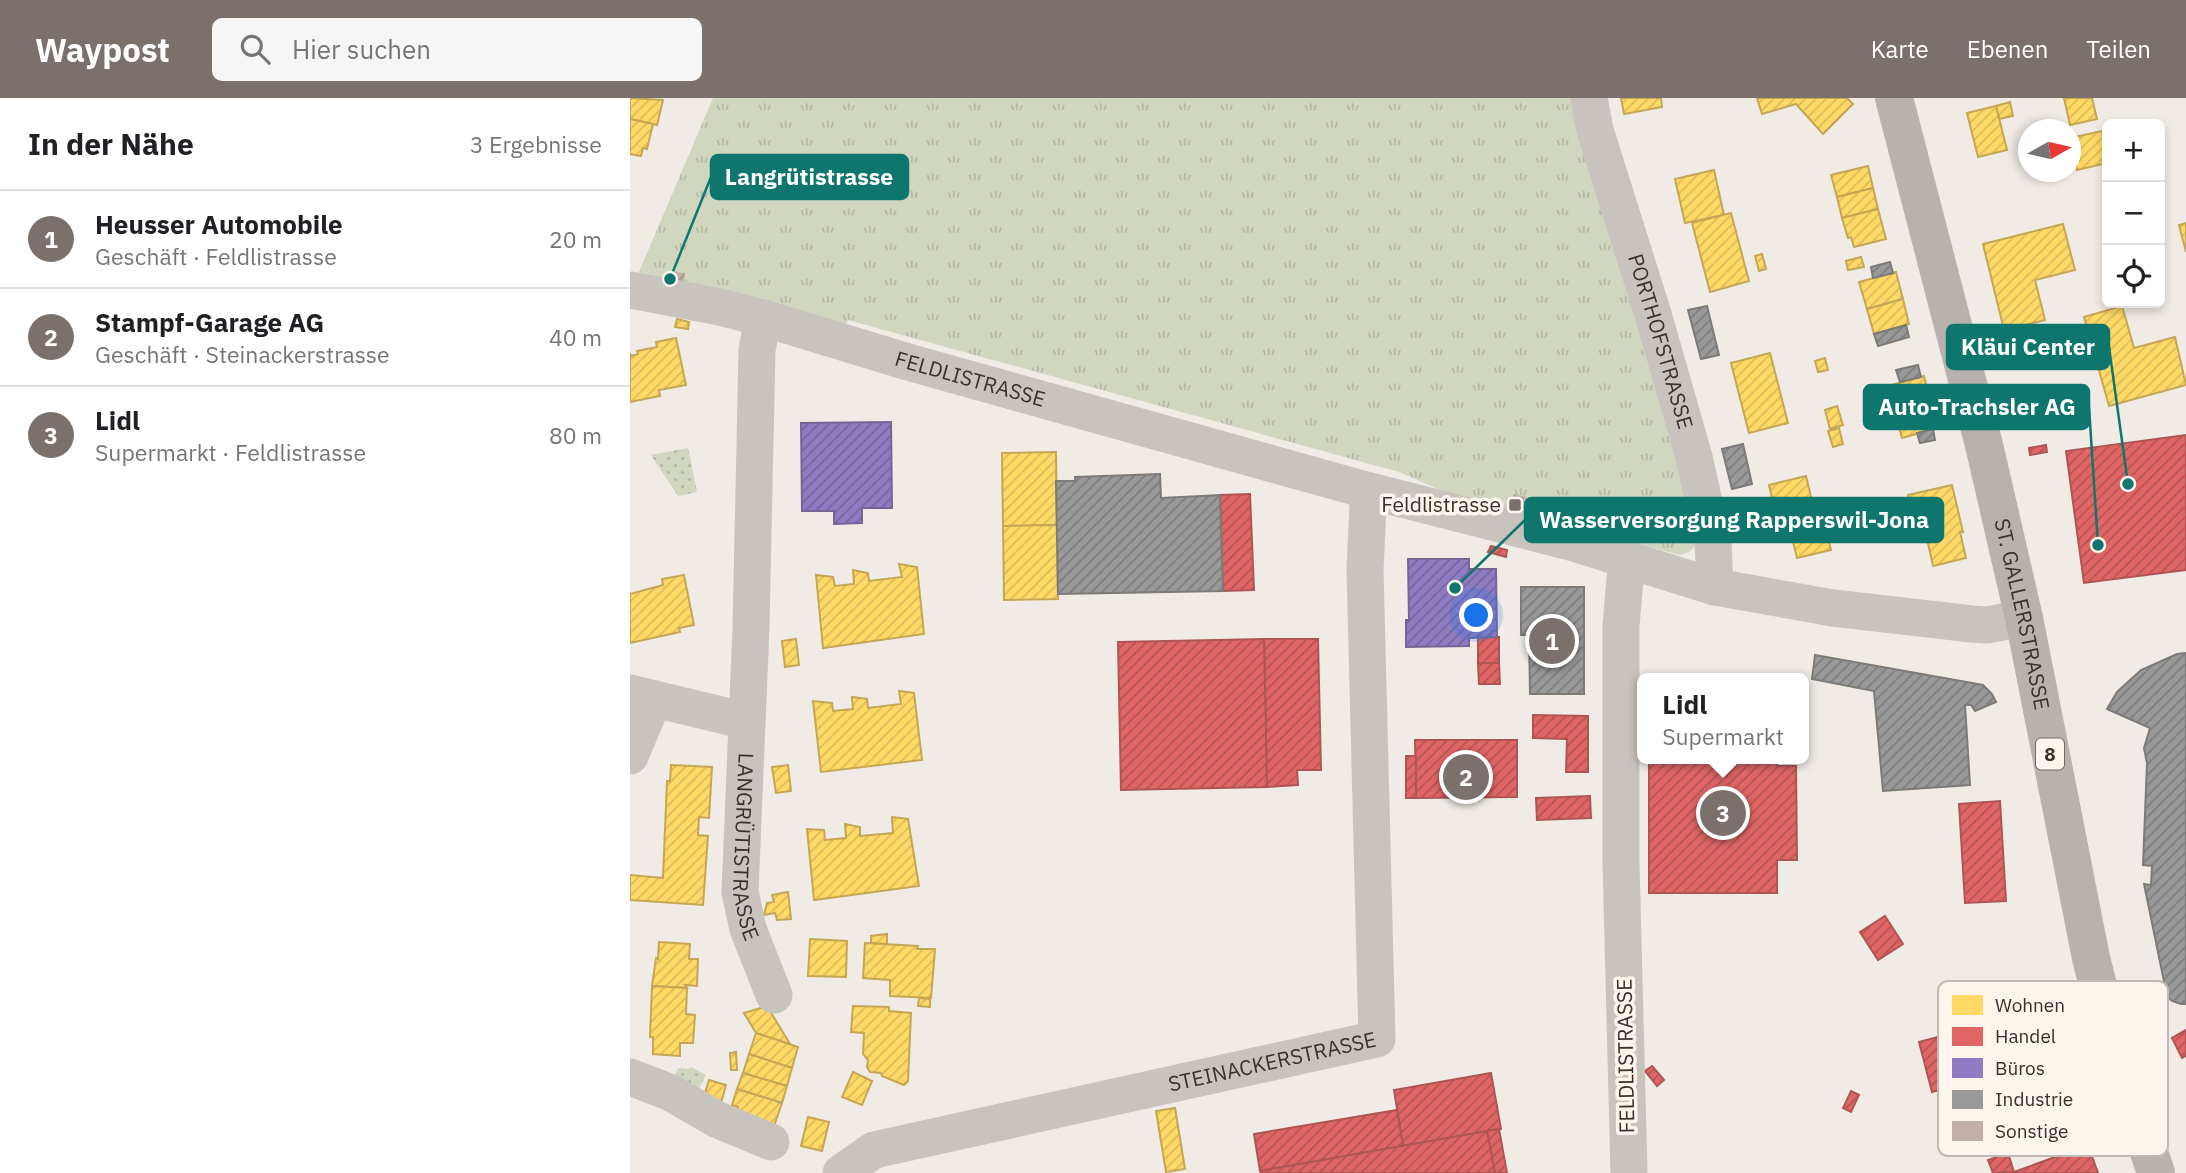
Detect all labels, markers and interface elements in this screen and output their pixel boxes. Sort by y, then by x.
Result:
search box [212,18,702,81]
text: Waypost [35,28,170,71]
icon: search [236,30,274,68]
text: Hier suchen [292,32,431,66]
text: Karte [1871,33,1929,65]
text: Ebenen [1967,33,2048,65]
text: Teilen [2086,33,2151,65]
north arrow [2018,119,2081,182]
map controls [2102,119,2165,308]
button: + [2102,119,2165,182]
text: In der Nähe [28,124,194,163]
text: 3 Ergebnisse [470,129,602,159]
callout: Langrütistrasse [711,155,908,199]
text: Langrütistrasse [725,161,893,191]
button: − [2102,182,2165,245]
text: Heusser Automobile [95,207,343,241]
text: 1 [44,224,58,254]
text: 20 m [549,224,602,254]
text: Geschäft · Feldlistrasse [95,241,337,271]
button: locate [2102,245,2165,308]
street label: PORTHOFSTRASSE [1622,250,1700,432]
text: Stampf-Garage AG [95,305,324,339]
text: 2 [44,322,58,352]
text: 40 m [549,322,602,352]
callout: Kläui Center [1947,325,2109,369]
text: Kläui Center [1961,331,2095,361]
text: Geschäft · Steinackerstrasse [95,339,390,369]
street label: FELDLISTRASSE [892,344,1049,413]
callout: Auto-Trachsler AG [1864,385,2089,429]
text: Auto-Trachsler AG [1878,391,2076,421]
text: Lidl [95,403,140,437]
text: 3 [44,420,58,450]
text: 80 m [549,420,602,450]
text: Supermarkt · Feldlistrasse [95,437,366,467]
place label: Feldlistrasse [1381,490,1501,518]
marker: Feldlistrasse [1507,497,1523,513]
callout: Wasserversorgung Rapperswil-Jona [1525,498,1943,542]
text: Wasserversorgung Rapperswil-Jona [1539,504,1929,534]
street label: ST. GALLERSTRASSE [1988,516,2057,712]
your location [1459,598,1493,632]
pin: 1 [1529,615,1575,667]
popup [1637,673,1809,764]
text: Lidl [1662,687,1707,721]
text: Supermarkt [1662,721,1784,751]
road number: 8 [2036,738,2064,769]
pin: 2 [1443,751,1489,803]
street label: LANGRÜTISTRASSE [727,752,766,945]
pin: 3 [1700,787,1746,839]
street label: FELDLISTRASSE [1610,978,1640,1134]
legend [1938,981,2168,1156]
text: Wohnen [1995,993,2065,1017]
text: Handel [1995,1024,2056,1048]
street label: STEINACKERSTRASSE [1165,1025,1379,1098]
text: Büros [1995,1056,2045,1080]
text: Industrie [1995,1087,2073,1111]
text: Sonstige [1995,1119,2068,1143]

